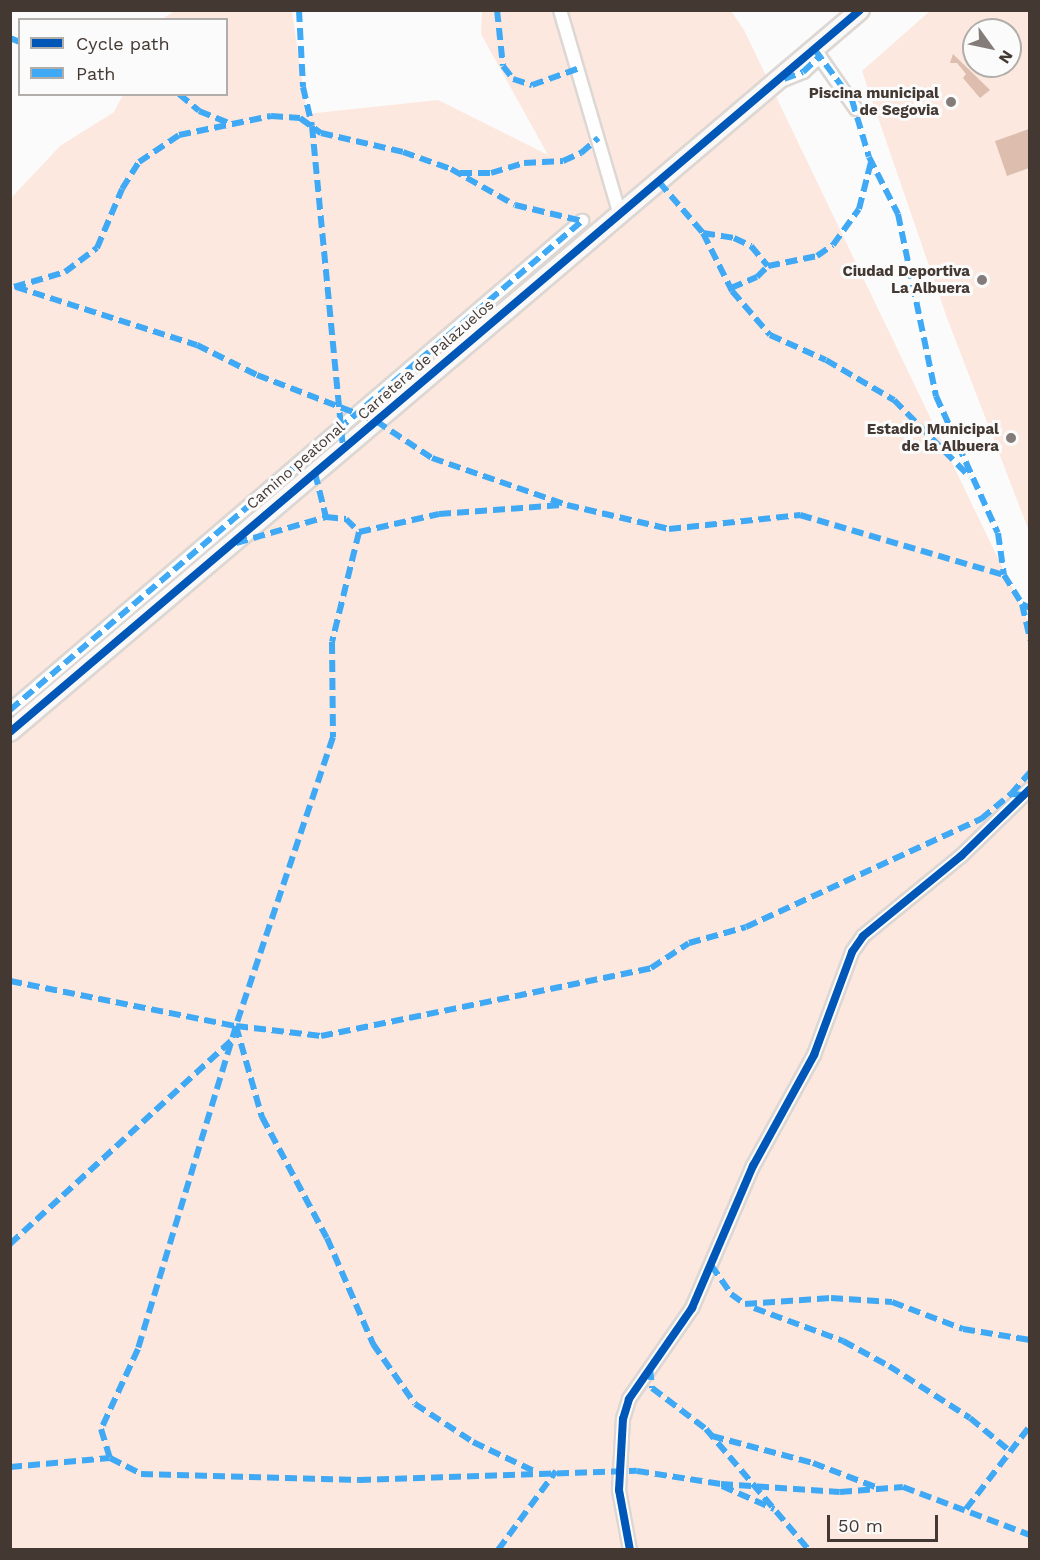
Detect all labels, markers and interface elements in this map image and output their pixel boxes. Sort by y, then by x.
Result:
legend [18,18,228,96]
north arrow [962,18,1022,78]
text: Cycle path [76,33,170,54]
text: N [995,47,1017,67]
text: Path [76,63,116,84]
place label: Piscina municipal de Segovia [809,84,939,119]
marker: Piscina municipal de Segovia [944,95,958,109]
place label: Ciudad Deportiva La Albuera [842,262,970,297]
marker: Ciudad Deportiva La Albuera [975,273,989,287]
street label: Carretera de Palazuelos [354,296,498,424]
street label: Camino peatonal [243,418,349,514]
place label: Estadio Municipal de la Albuera [867,420,999,455]
marker: Estadio Municipal de la Albuera [1004,431,1018,445]
scale bar [830,1503,941,1541]
text: 50 m [838,1515,883,1536]

